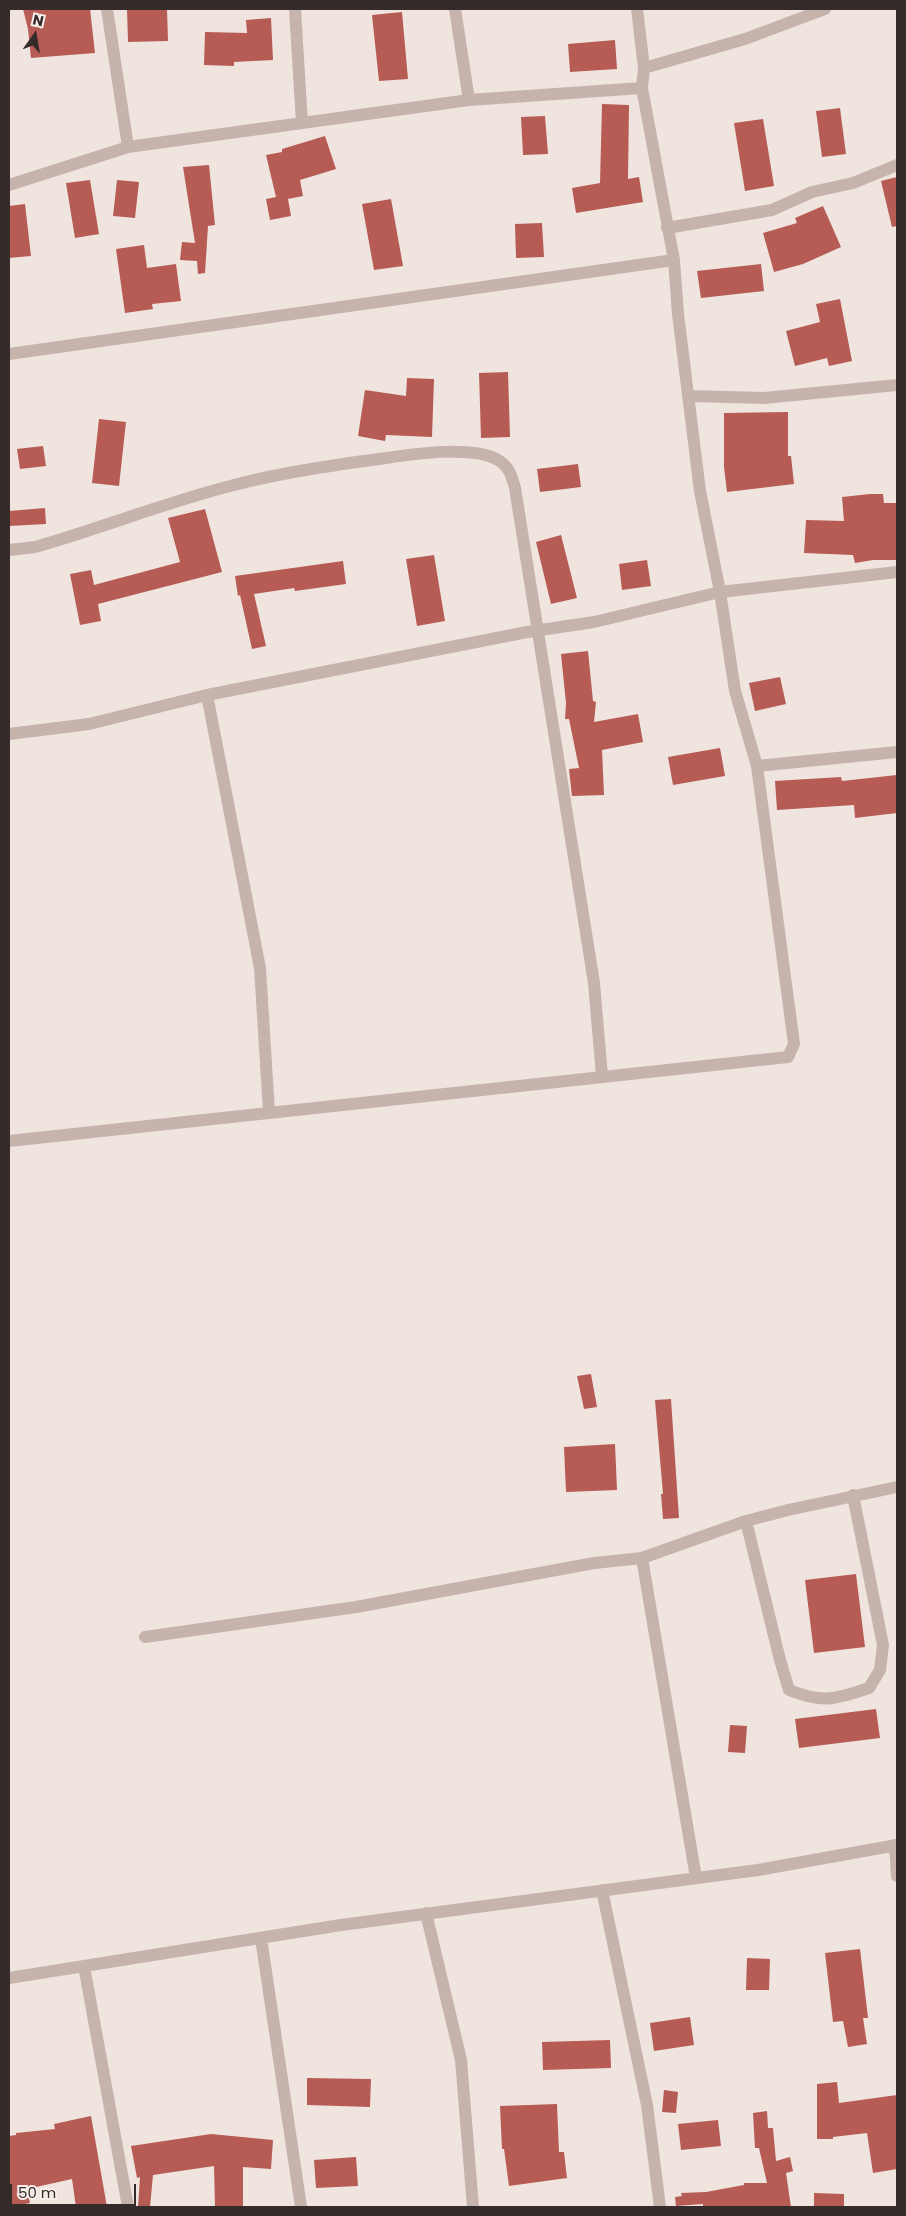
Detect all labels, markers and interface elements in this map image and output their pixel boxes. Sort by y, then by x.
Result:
text: N [31,9,46,31]
north arrow [10,10,60,60]
scale bar [12,2174,139,2206]
text: 50 m [18,2182,56,2203]

